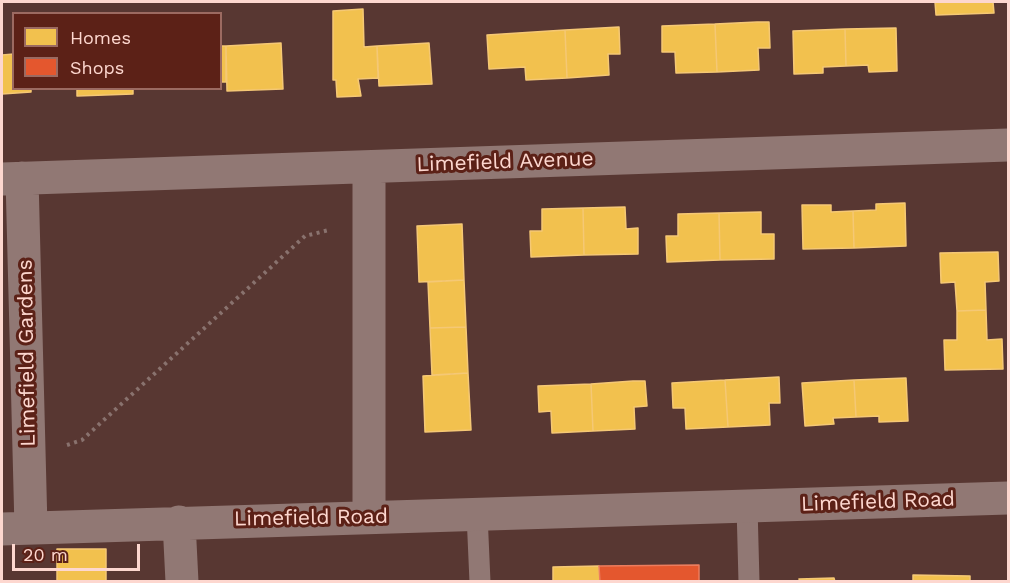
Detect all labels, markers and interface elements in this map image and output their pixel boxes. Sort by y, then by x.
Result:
legend [12,12,222,90]
text: Homes [70,27,131,48]
text: Shops [70,57,124,78]
street label: Limefield Avenue [416,146,594,178]
street label: Limefield Gardens [13,259,41,447]
street label: Limefield Road [801,487,955,517]
street label: Limefield Road [234,504,388,532]
scale bar [15,532,142,570]
text: 20 m [23,544,68,565]

